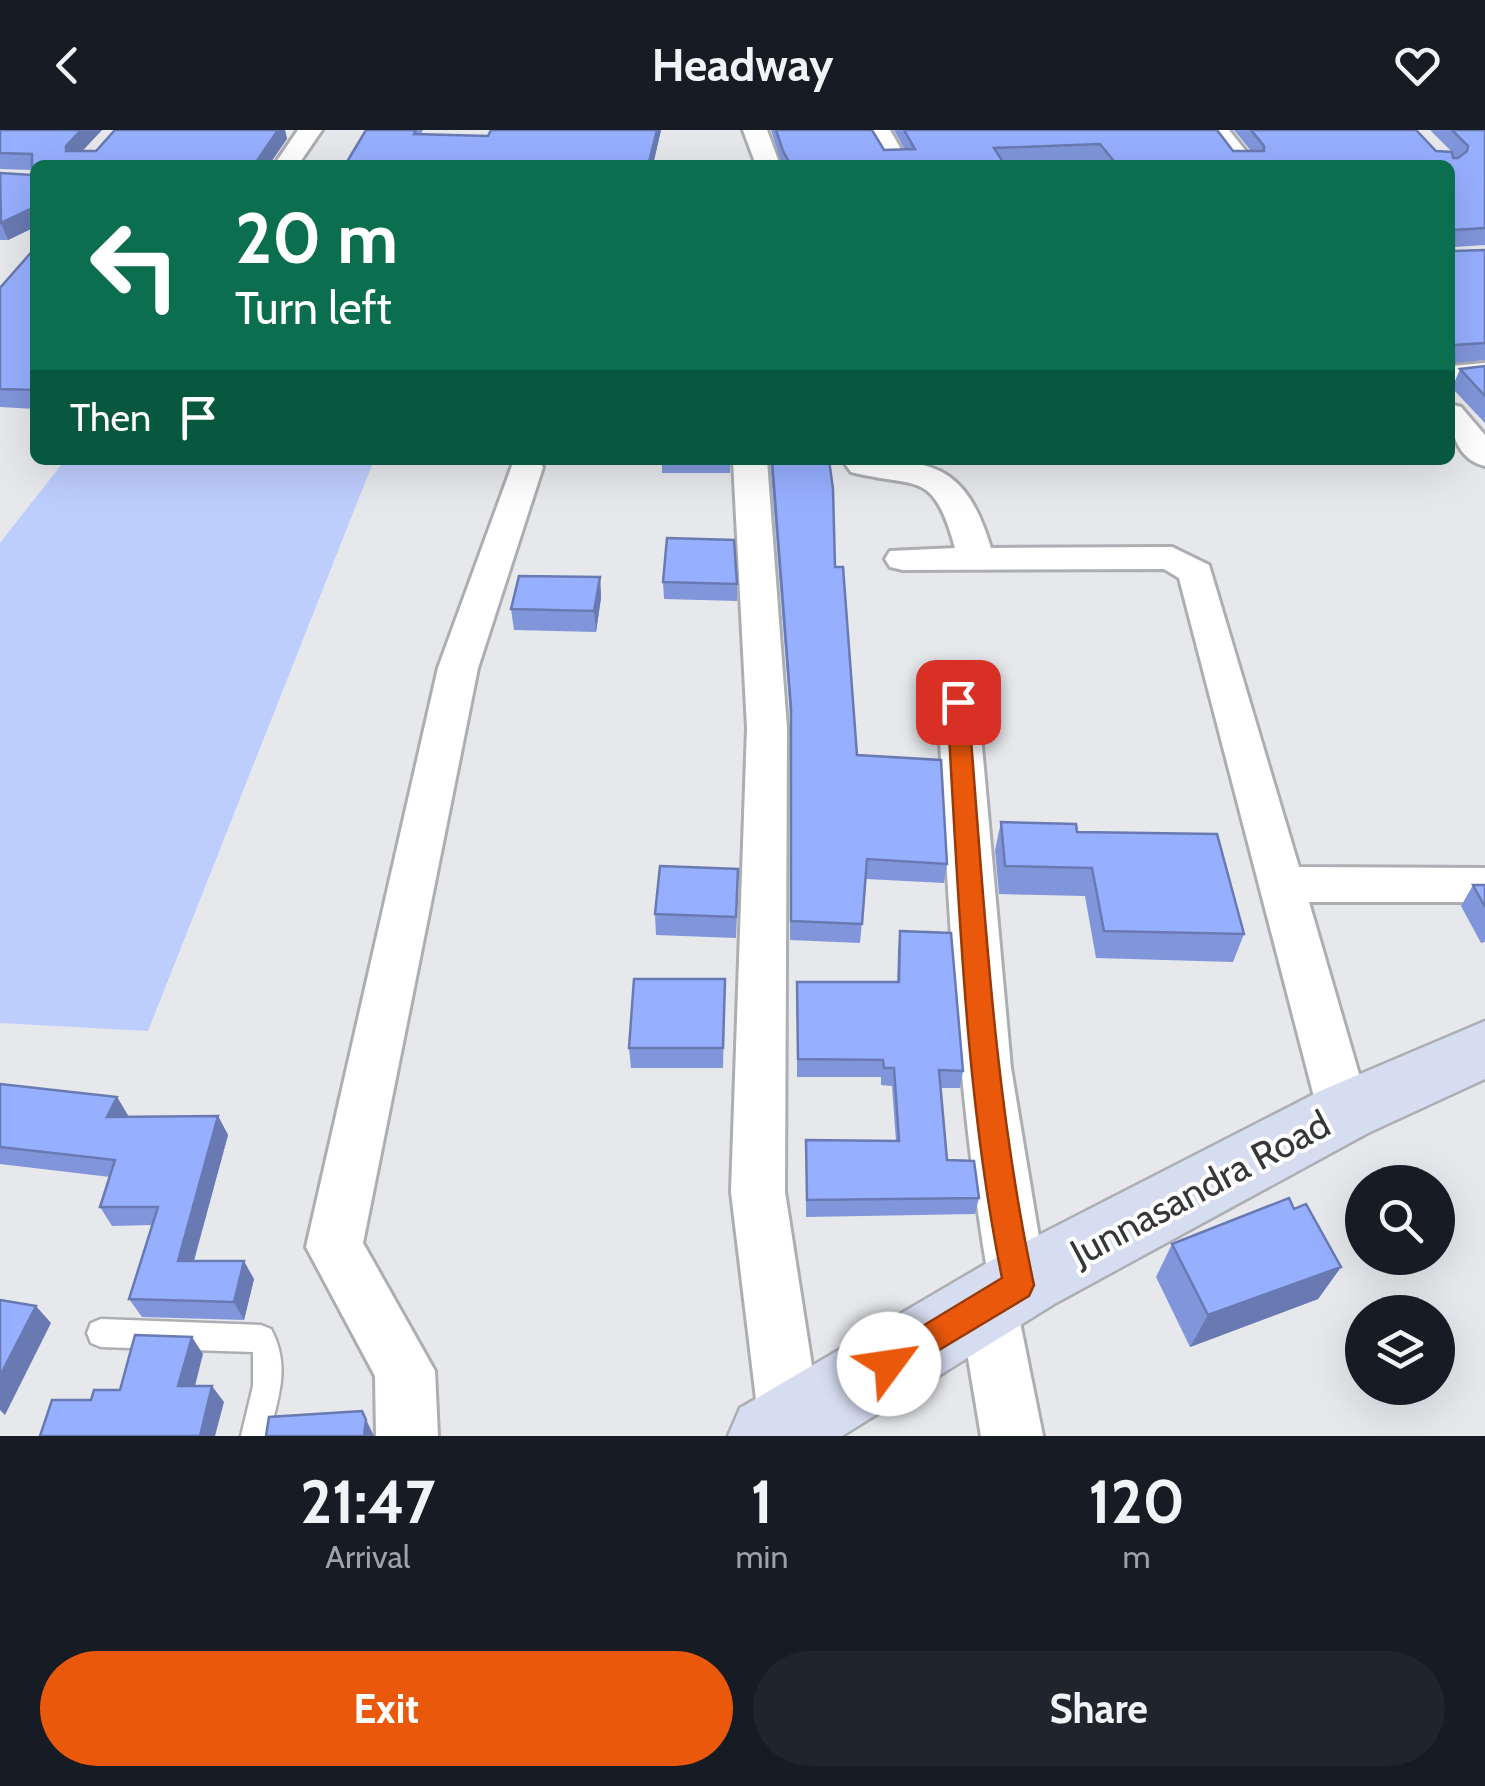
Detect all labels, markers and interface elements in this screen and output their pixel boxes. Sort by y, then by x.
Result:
icon: back [40,38,95,93]
text: Headway [652,38,833,92]
icon: heart [1390,38,1445,93]
text: 20 m [235,195,398,281]
icon: left [70,200,200,330]
text: Turn left [235,281,392,335]
icon: arrive [171,390,226,445]
text: Then [70,394,151,441]
pin [916,660,1001,745]
icon: arrive [931,675,986,730]
street label: Junnasandra Road [1061,1100,1338,1277]
map controls [1345,1165,1455,1405]
button: search [1345,1165,1455,1275]
button: layers [1345,1295,1455,1405]
position arrow [837,1312,941,1416]
text: 21:47 [300,1465,435,1538]
text: 1 [751,1465,773,1538]
text: 120 [1089,1465,1185,1538]
text: Arrival [325,1537,410,1576]
text: min [736,1537,788,1576]
text: m [1123,1537,1151,1576]
button: Exit [40,1651,733,1766]
button: Share [753,1651,1445,1766]

